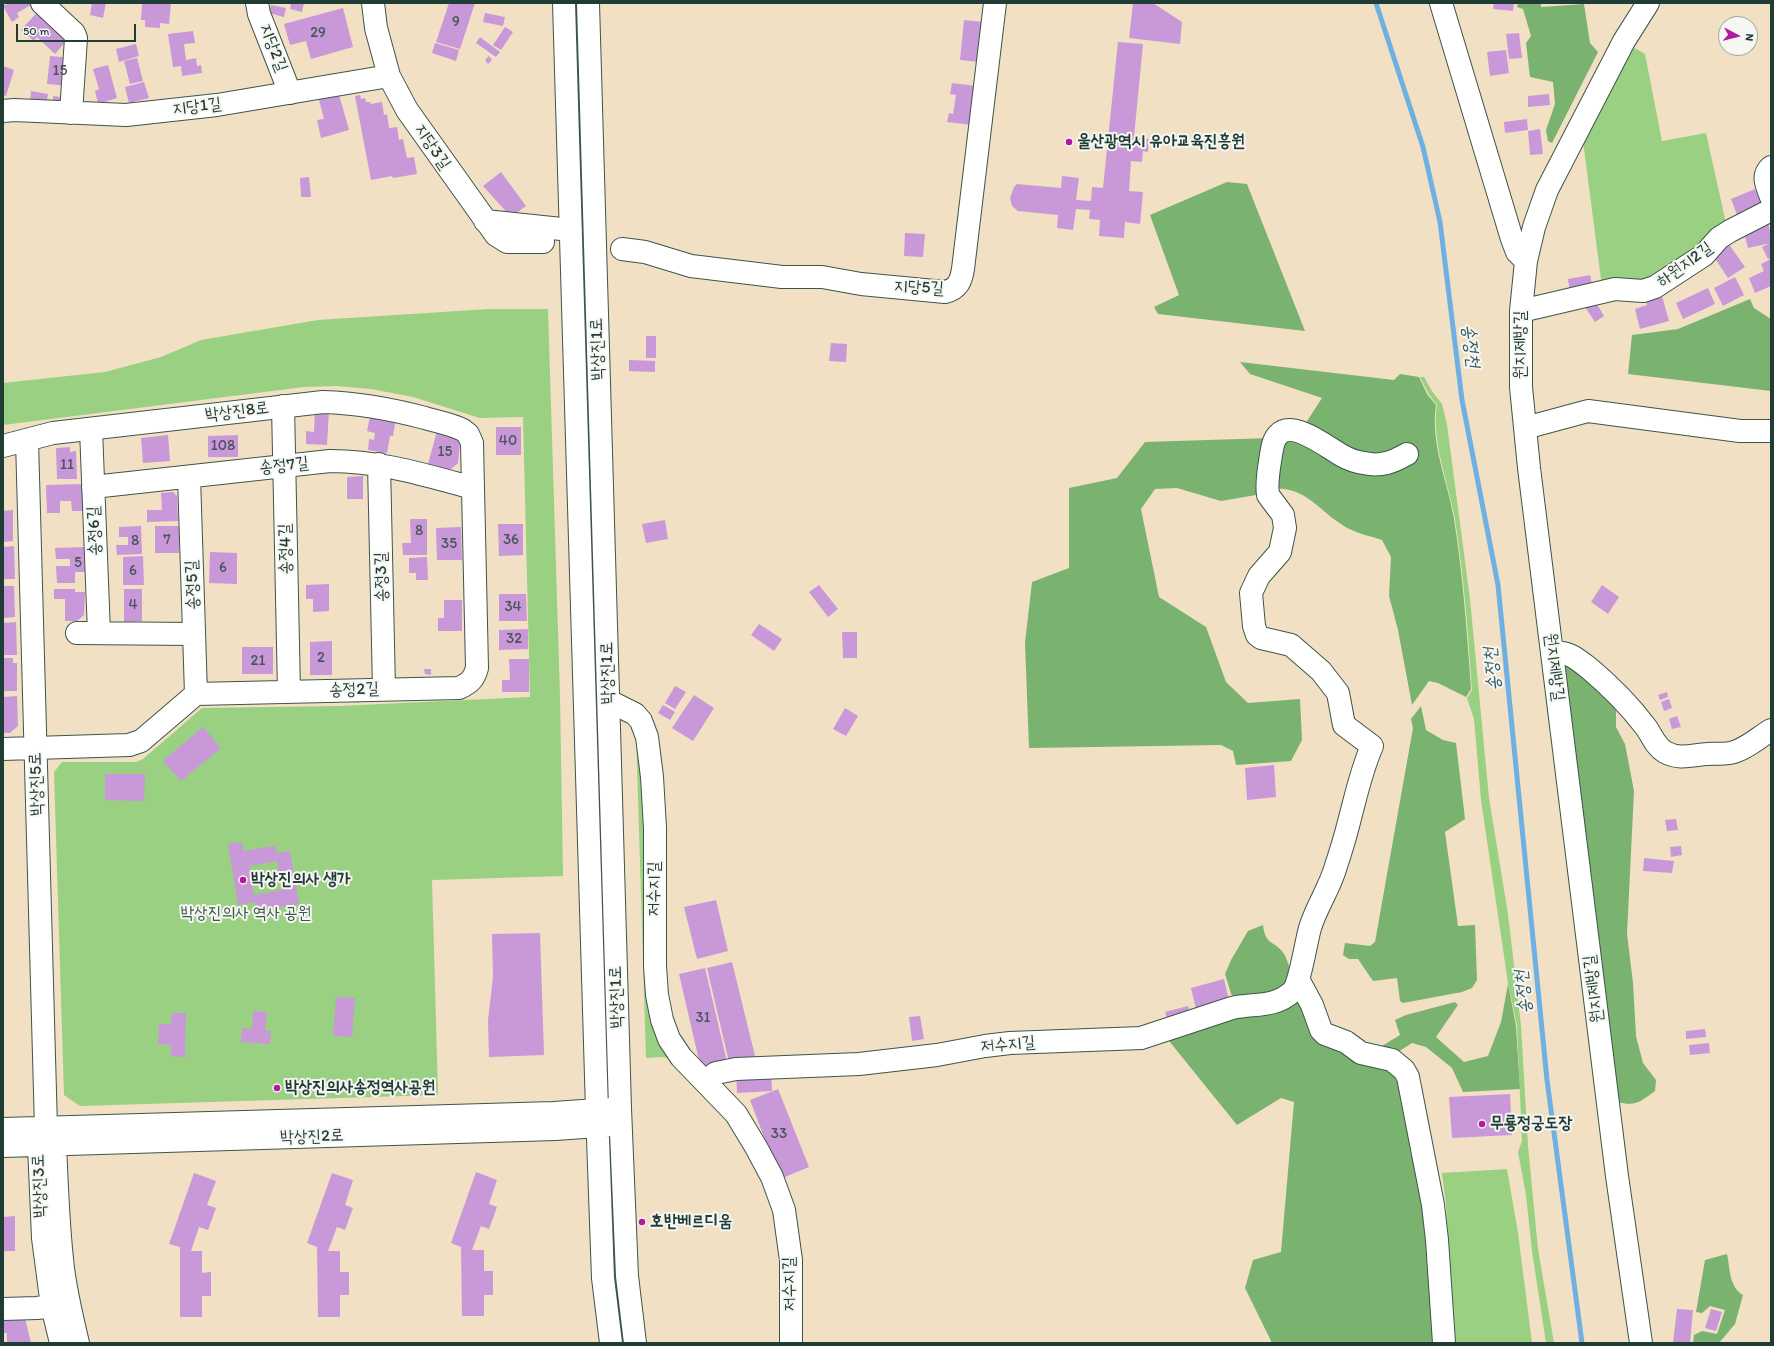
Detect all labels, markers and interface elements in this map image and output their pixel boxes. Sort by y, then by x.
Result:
house number: 9 [452,13,460,31]
scale bar [18,16,138,42]
north arrow [1718,16,1758,56]
street label: 지당2길 [255,21,291,75]
text: 50 m [23,24,49,38]
house number: 29 [310,24,326,42]
text: N [1743,33,1756,42]
house number: 15 [53,62,67,80]
street label: 지당1길 [171,94,223,120]
street label: 지당3길 [409,120,455,174]
place label: 울산광역시 유아교육진흥원 [1077,132,1245,152]
marker: 울산광역시 유아교육진흥원 [1064,137,1074,147]
street label: 하원지2길 [1653,238,1717,292]
street label: 지당5길 [894,277,944,299]
street label: 원지제방길 [1511,311,1531,379]
street label: 박상진1로 [587,317,609,381]
water label: 송정천 [1457,323,1483,369]
street label: 박상진8로 [204,398,270,426]
house number: 40 [499,432,517,450]
house number: 108 [211,437,235,455]
house number: 15 [438,443,452,461]
street label: 송정7길 [258,453,310,479]
house number: 11 [60,456,74,474]
street label: 송정6길 [84,506,106,556]
house number: 8 [415,522,423,540]
street label: 송정4길 [275,523,297,575]
house number: 7 [163,531,171,549]
house number: 36 [503,531,519,549]
house number: 8 [131,532,139,550]
house number: 35 [441,535,457,553]
street label: 송정3길 [371,552,393,602]
house number: 5 [74,554,82,572]
house number: 6 [219,559,227,577]
street label: 송정5길 [182,560,204,610]
house number: 6 [129,562,137,580]
house number: 4 [128,596,138,614]
house number: 34 [504,598,522,616]
house number: 32 [506,630,522,648]
street label: 원지제방길 [1540,632,1568,702]
street label: 박상진1로 [597,642,619,704]
water label: 송정천 [1480,646,1506,692]
house number: 2 [317,649,325,667]
house number: 21 [251,652,265,670]
street label: 송정2길 [329,679,379,701]
street label: 박상진5로 [26,752,48,816]
street label: 저수지길 [645,862,665,916]
place label: 박상진의사 생가 [251,870,351,890]
marker: 박상진의사 생가 [238,875,248,885]
park label: 박상진의사 역사 공원 [181,904,311,924]
street label: 원지제방길 [1580,954,1608,1024]
street label: 박상진1로 [606,965,628,1029]
water label: 송정천 [1511,969,1537,1015]
house number: 31 [695,1009,711,1027]
street label: 저수지길 [980,1032,1036,1058]
place label: 박상진의사송정역사공원 [285,1078,435,1098]
marker: 박상진의사송정역사공원 [272,1083,282,1093]
place label: 무룡정궁도장 [1490,1114,1572,1134]
marker: 무룡정궁도장 [1477,1119,1487,1129]
house number: 33 [771,1125,787,1143]
street label: 박상진2로 [280,1126,344,1148]
street label: 박상진3로 [29,1154,51,1218]
place label: 호반베르디움 [650,1212,732,1232]
marker: 호반베르디움 [637,1217,647,1227]
street label: 저수지길 [779,1256,801,1312]

